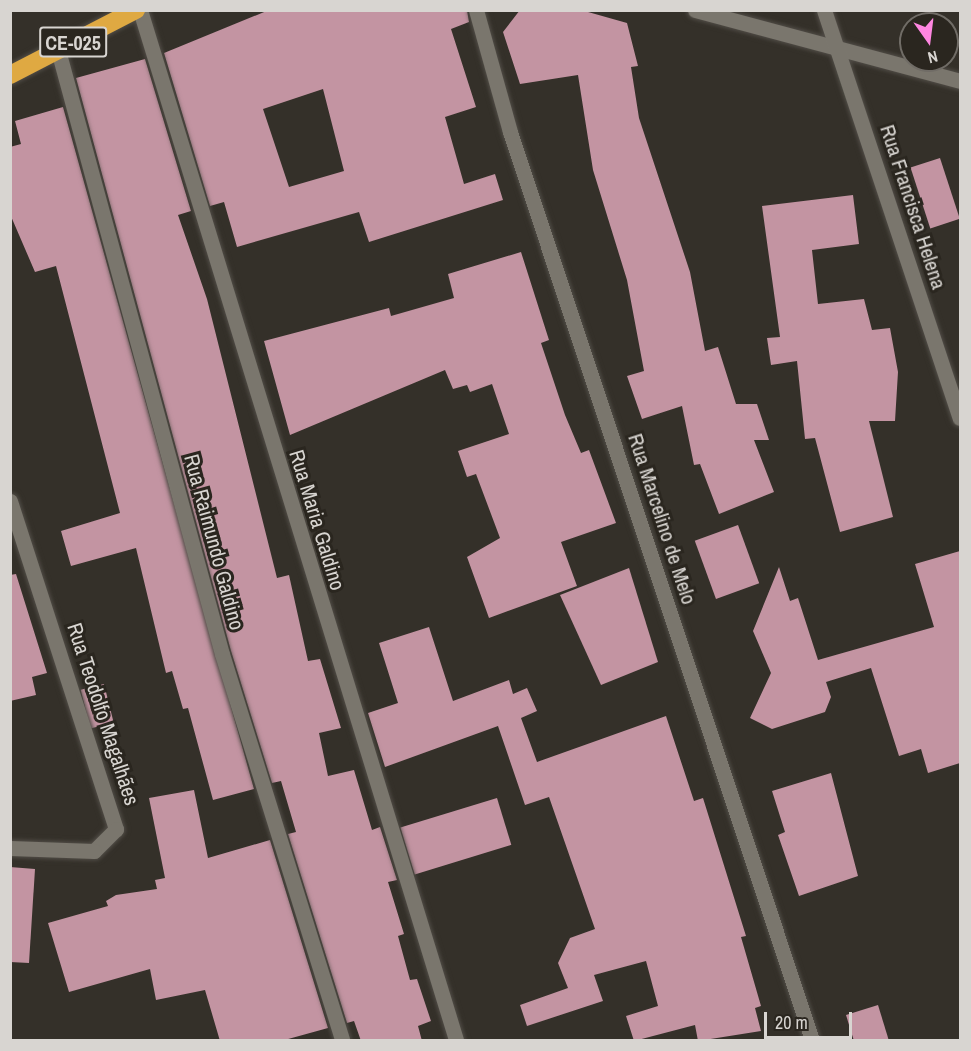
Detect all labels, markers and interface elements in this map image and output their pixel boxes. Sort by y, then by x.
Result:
north arrow [899,12,959,72]
road number: CE-025 [38,25,107,59]
text: N [926,46,940,69]
street label: Rua Francisca Helena [875,122,951,292]
street label: Rua Marcelino de Melo [623,430,701,608]
street label: Rua Maria Galdino [284,447,350,593]
street label: Rua Raimundo Galdino [178,451,250,633]
street label: Rua Teodolfo Magalhães [62,620,144,808]
scale bar [767,1000,856,1038]
text: 20 m [775,1010,808,1035]

